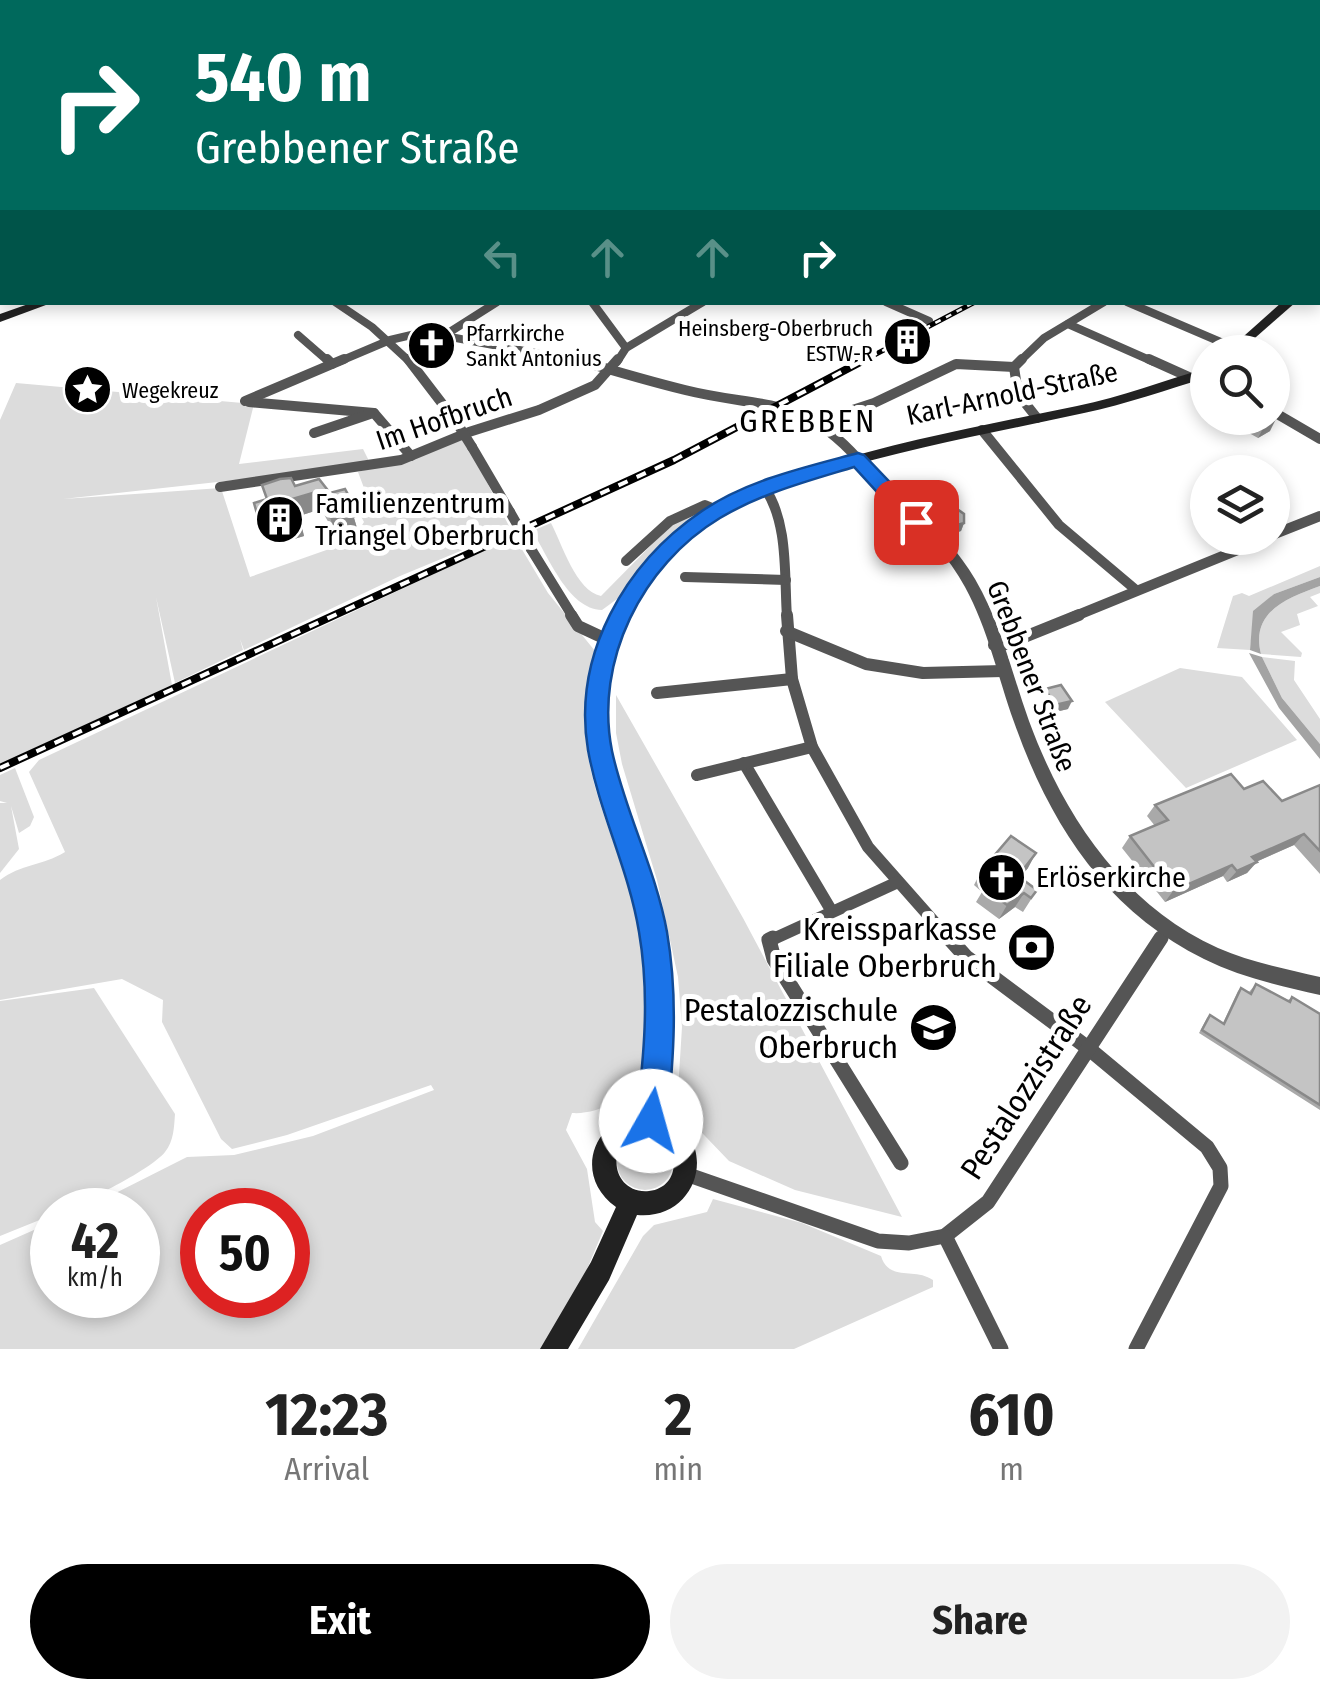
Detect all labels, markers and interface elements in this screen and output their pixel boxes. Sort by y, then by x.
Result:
text: 540 m [195,36,372,120]
icon: right [30,40,160,170]
text: Grebbener Straße [195,121,520,175]
icon: left [475,230,530,285]
icon: ahead [580,230,635,285]
icon: ahead [685,230,740,285]
icon: right [790,230,845,285]
place label: Heinsberg-Oberbruch ESTW-R [678,315,873,367]
building icon: Heinsberg-Oberbruch ESTW-R [882,315,934,367]
church icon: Pfarrkirche Sankt Antonius [405,320,457,372]
place label: Pfarrkirche Sankt Antonius [466,320,602,372]
map controls [1190,335,1290,555]
button: search [1190,335,1290,435]
street label: Karl-Arnold-Straße [903,355,1121,432]
place icon: Wegekreuz [61,364,113,416]
place label: Wegekreuz [122,377,219,404]
street label: Im Hofbruch [372,380,517,457]
district label: GREBBEN [739,402,877,440]
button: layers [1190,455,1290,555]
pin [874,480,959,565]
place label: Familienzentrum Triangel Oberbruch [315,487,535,552]
building icon: Familienzentrum Triangel Oberbruch [254,493,306,545]
icon: arrive [889,495,944,550]
street label: Grebbener Straße [980,576,1083,776]
church icon: Erlöserkirche [975,851,1027,903]
place label: Erlöserkirche [1036,861,1186,894]
place label: Kreissparkasse Filiale Oberbruch [773,910,997,985]
bank icon: Kreissparkasse Filiale Oberbruch [1006,921,1058,973]
street label: Pestalozzistraße [952,988,1100,1186]
place label: Pestalozzischule Oberbruch [684,991,898,1066]
school or university icon: Pestalozzischule Oberbruch [907,1002,959,1054]
position arrow [599,1069,703,1173]
speed limit sign: 50 [180,1188,310,1318]
text: 42 [71,1211,119,1271]
text: km/h [67,1263,123,1293]
text: 12:23 [265,1379,388,1451]
text: 2 [664,1379,692,1451]
text: 610 [968,1379,1055,1451]
text: Arrival [284,1450,369,1488]
text: min [654,1450,703,1488]
text: m [999,1450,1024,1488]
button: Exit [30,1564,650,1679]
button: Share [670,1564,1290,1679]

